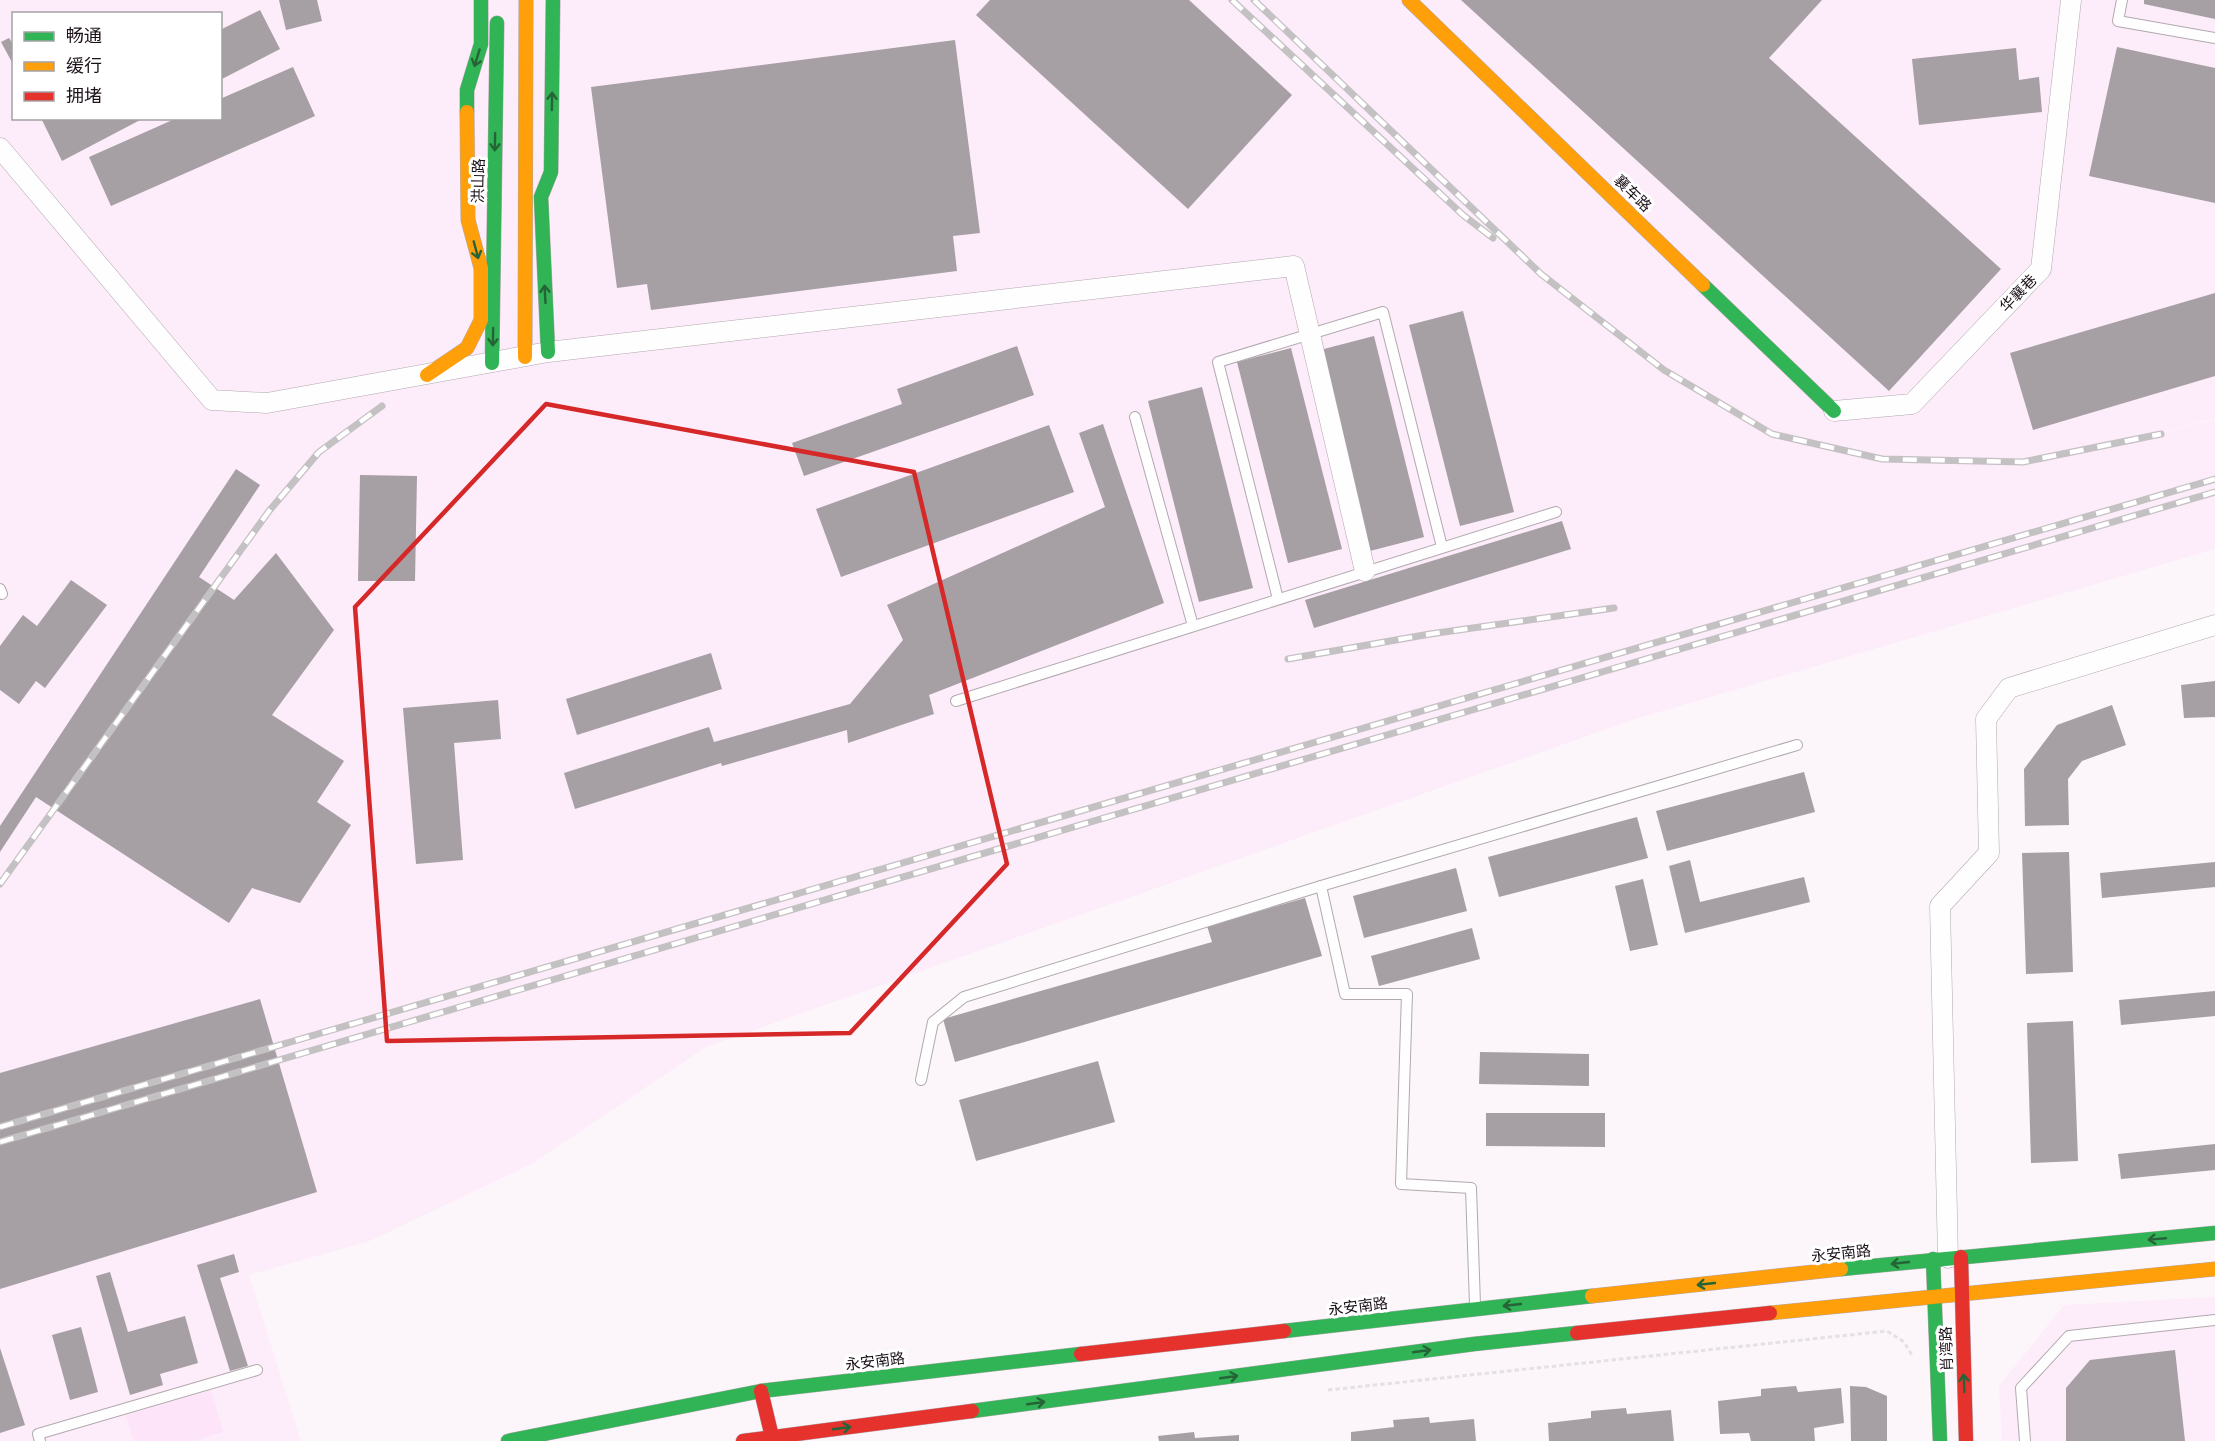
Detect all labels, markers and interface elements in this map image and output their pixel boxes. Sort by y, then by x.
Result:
legend [12,12,222,120]
text: 畅通 [66,23,102,47]
one-way arrow [471,48,482,67]
text: 缓行 [66,53,102,77]
text: 拥堵 [66,83,102,107]
one-way arrow [546,91,558,111]
one-way arrow [489,132,501,152]
street label: 洪山路 [467,158,489,204]
street label: 襄车路 [1610,170,1656,216]
one-way arrow [471,241,482,260]
street label: 华襄巷 [1995,270,2041,316]
one-way arrow [540,284,551,304]
one-way arrow [487,327,499,347]
one-way arrow [2147,1234,2167,1245]
street label: 永安南路 [1810,1239,1872,1267]
one-way arrow [1890,1258,1910,1269]
one-way arrow [1697,1279,1716,1290]
street label: 永安南路 [1327,1292,1389,1320]
one-way arrow [1503,1299,1523,1310]
street label: 肖湾路 [1935,1326,1957,1372]
one-way arrow [1412,1346,1432,1357]
street label: 永安南路 [844,1347,906,1375]
one-way arrow [1218,1371,1238,1382]
one-way arrow [1958,1373,1970,1393]
one-way arrow [1025,1397,1045,1408]
one-way arrow [832,1423,852,1434]

